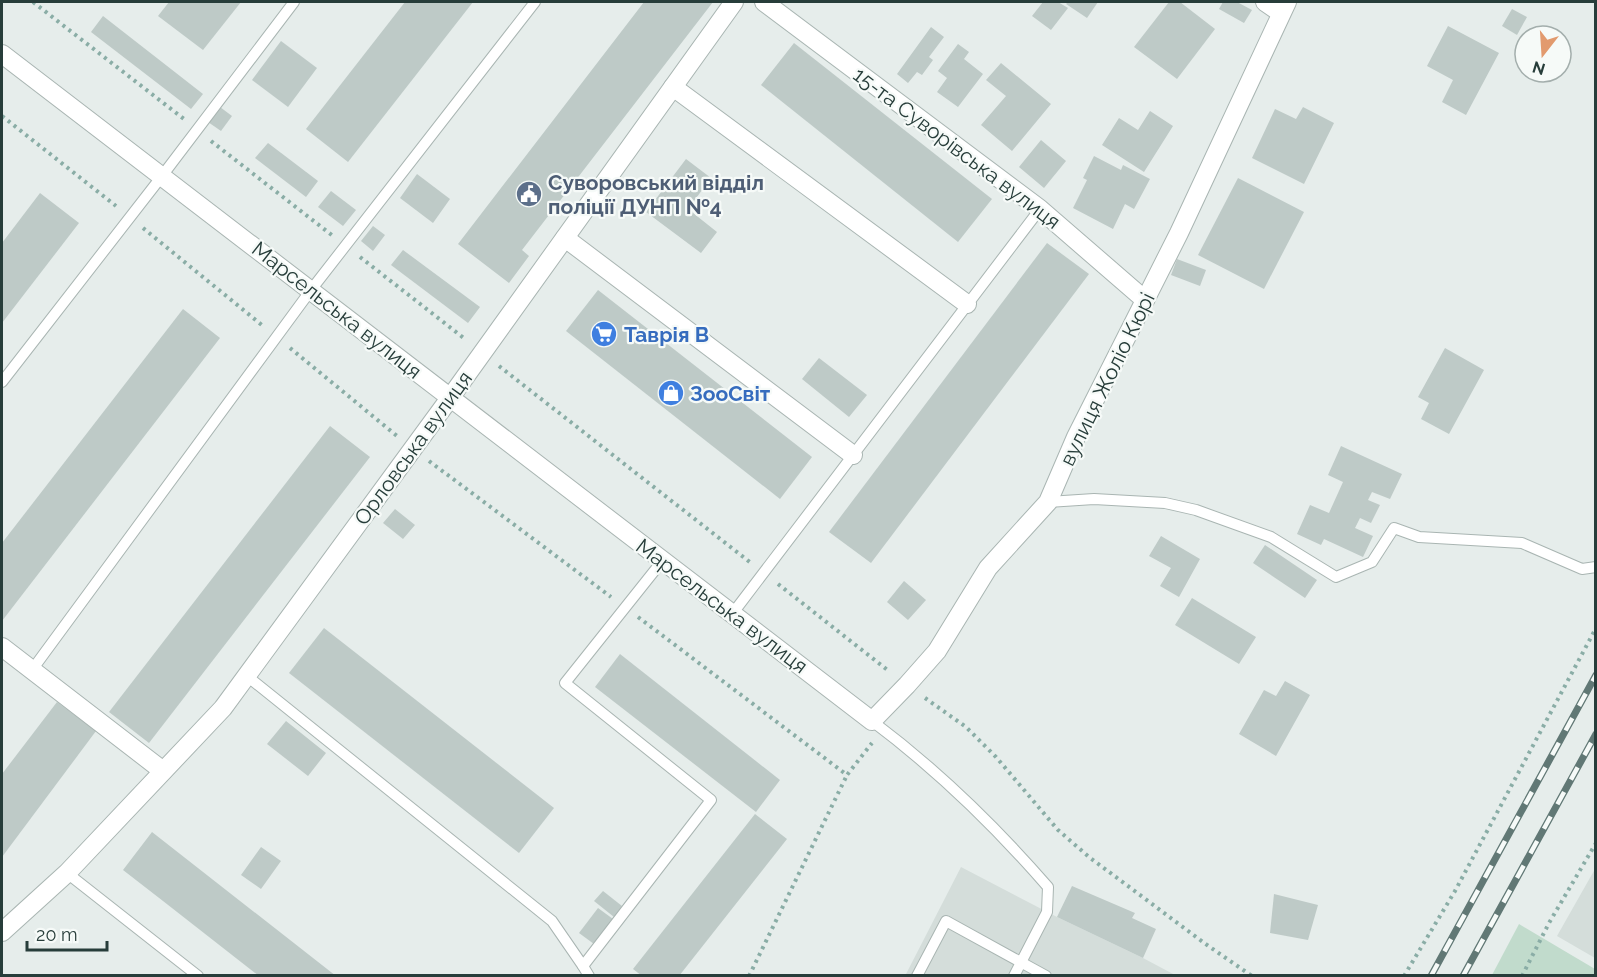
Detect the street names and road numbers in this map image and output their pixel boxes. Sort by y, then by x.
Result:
street label: 15-та Суворівська вулиця [848,62,1066,234]
street label: Марсельська вулиця [247,236,427,384]
street label: вулиця Жоліо Кюрі [1054,288,1160,470]
street label: Орловська вулиця [349,366,477,530]
street label: Марсельська вулиця [631,533,813,679]

